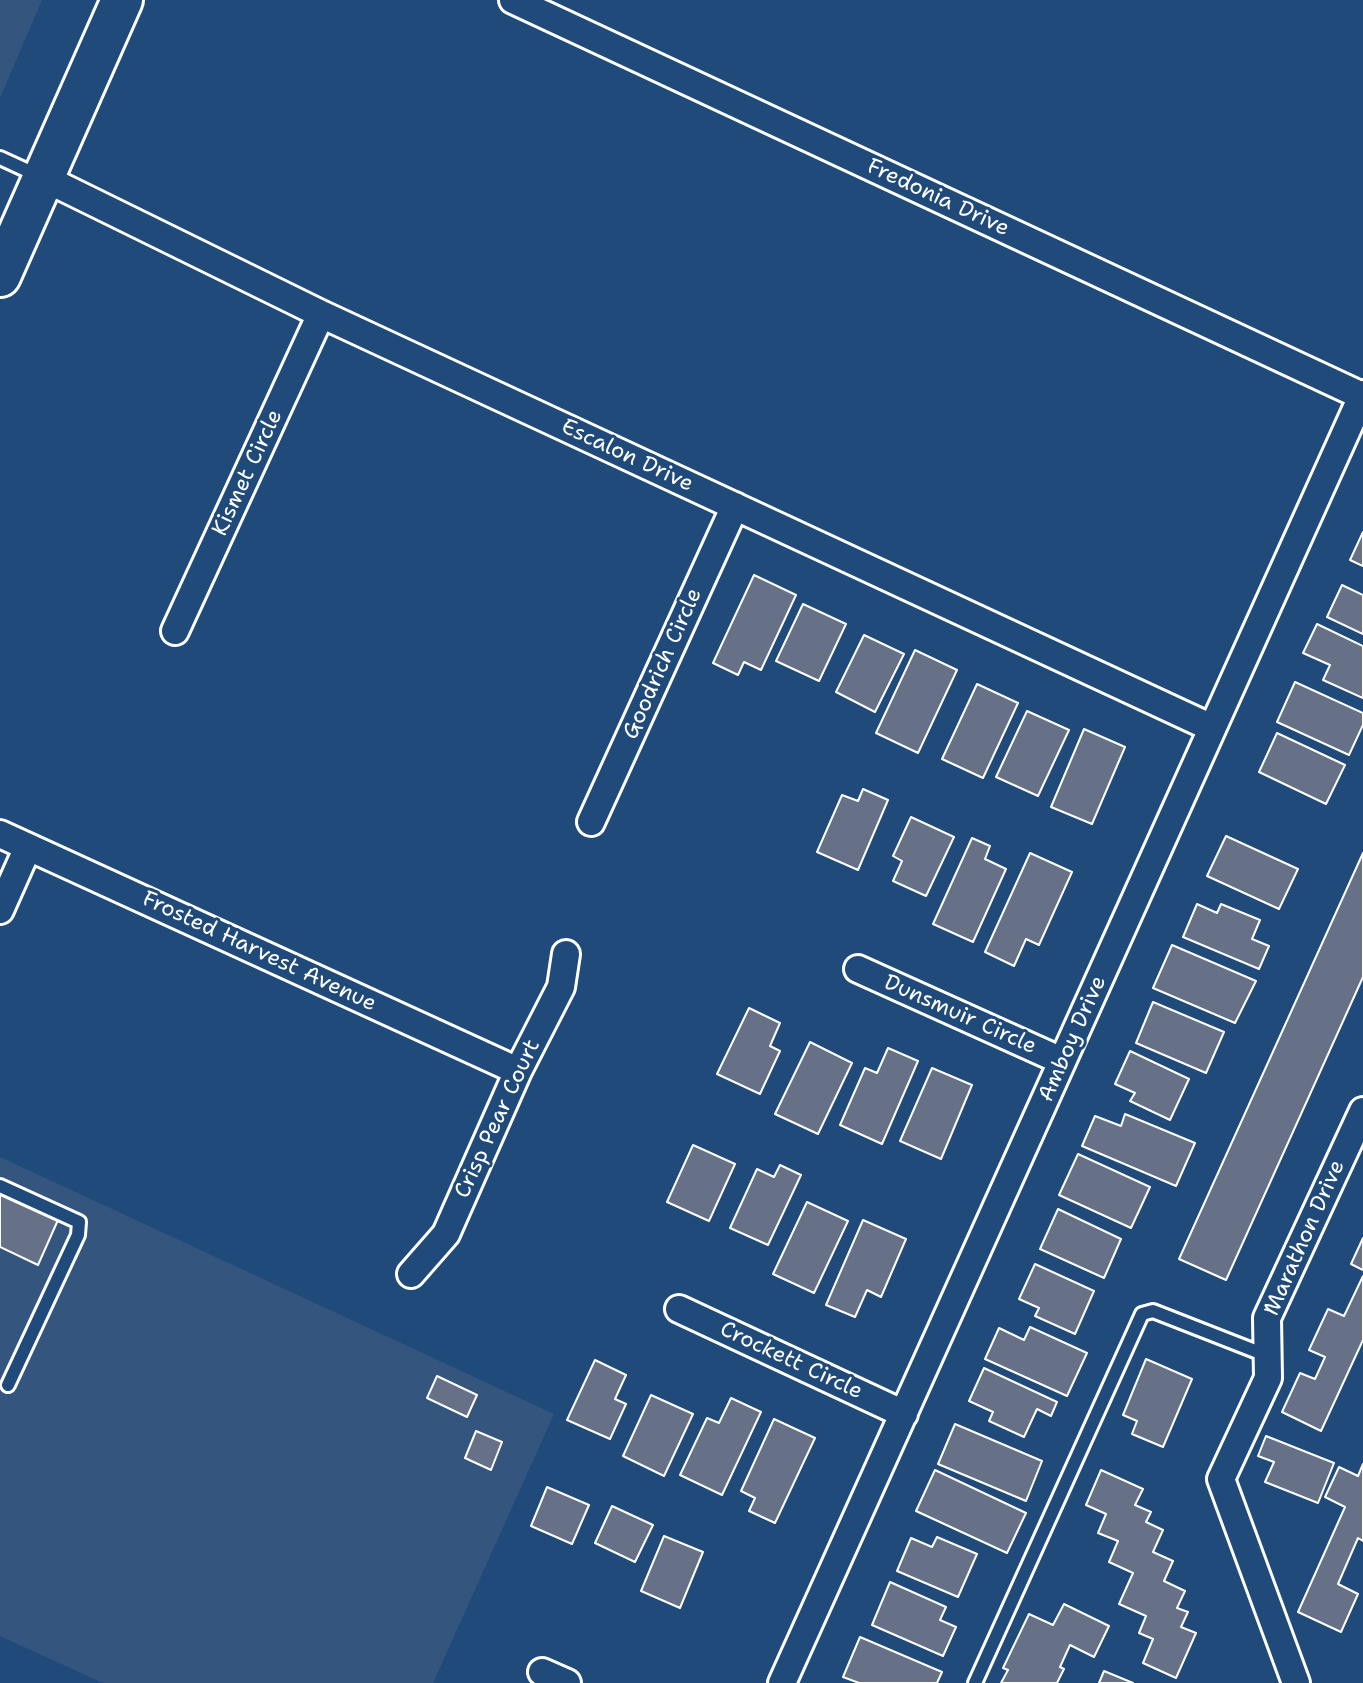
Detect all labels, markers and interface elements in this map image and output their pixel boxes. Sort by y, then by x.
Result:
street label: Fredonia Drive [863,153,1013,243]
street label: Kismet Circle [207,406,289,540]
street label: Escalon Drive [557,414,697,498]
street label: Goodrich Circle [618,584,708,744]
street label: Frosted Harvest Avenue [138,886,380,1018]
street label: Dunsmuir Circle [880,970,1040,1060]
street label: Amboy Drive [1033,972,1113,1106]
street label: Crisp Pear Court [450,1035,546,1203]
street label: Marathon Drive [1259,1156,1351,1320]
street label: Crockett Circle [716,1316,866,1406]

